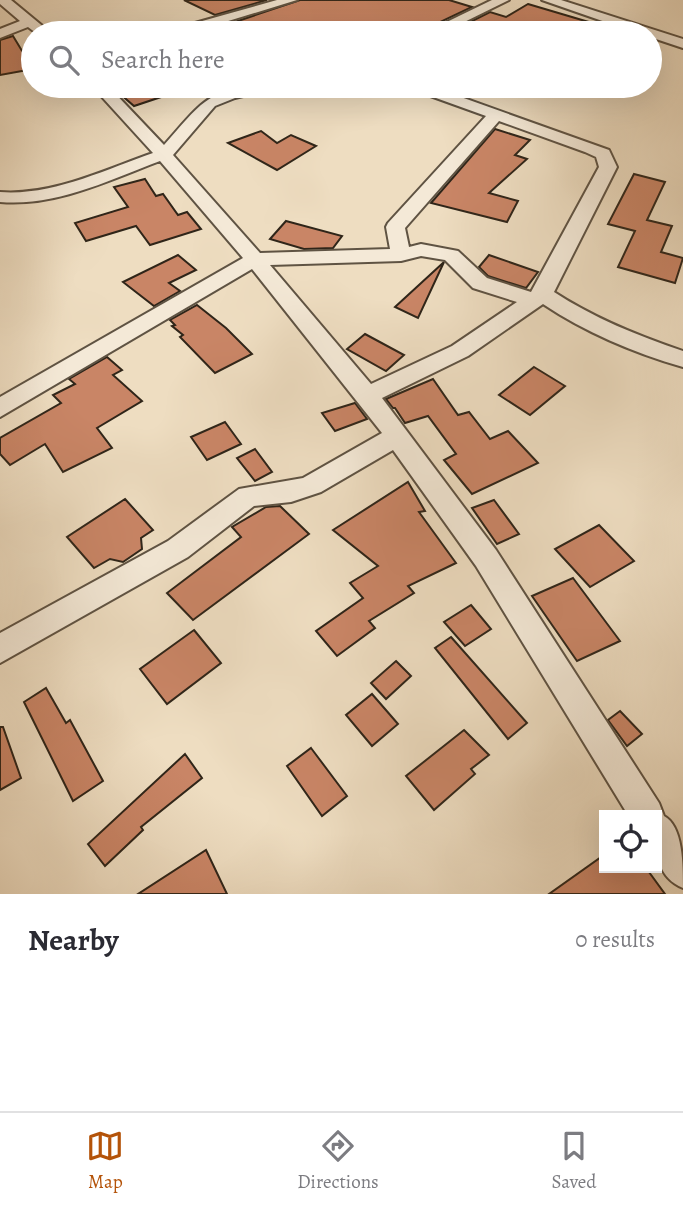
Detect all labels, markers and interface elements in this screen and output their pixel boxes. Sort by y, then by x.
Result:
search box [21,21,662,98]
icon: search [45,41,83,79]
text: Search here [101,42,225,77]
map controls [599,810,662,873]
button: locate [599,810,662,873]
text: Nearby [28,920,119,960]
text: 0 results [575,924,655,955]
tab: Map [86,1127,124,1195]
tab: Directions [297,1127,379,1195]
tab: Saved [552,1127,597,1195]

